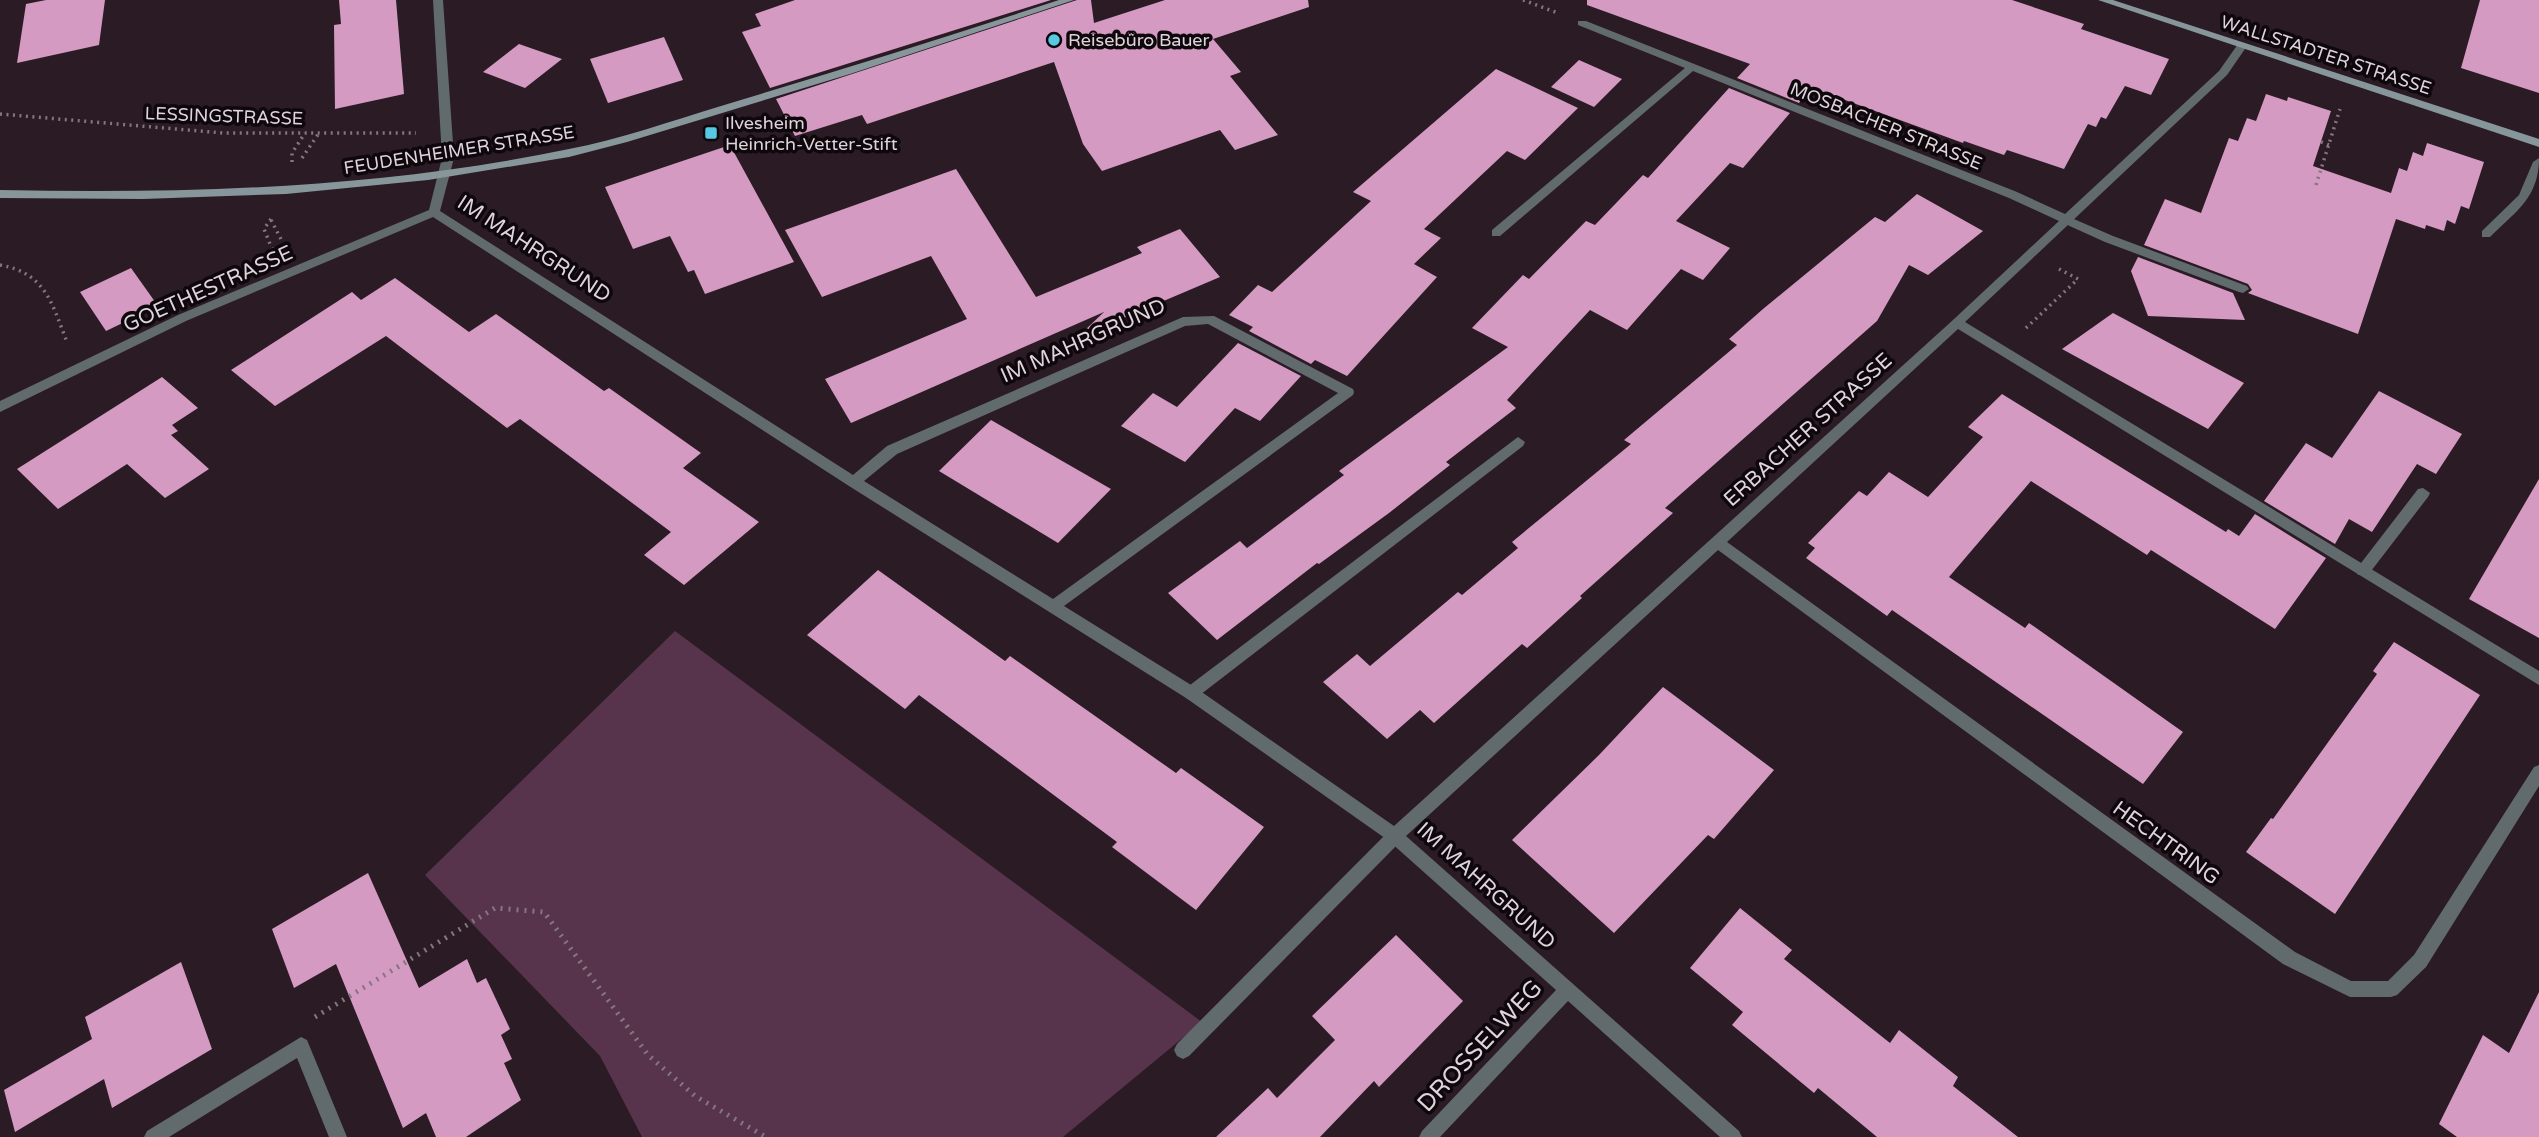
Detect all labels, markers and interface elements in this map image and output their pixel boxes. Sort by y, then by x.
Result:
street label: WALLSTADTER STRASSE [2218,10,2434,100]
place label: Reisebüro Bauer [1068,29,1210,51]
marker: Reisebüro Bauer [1046,32,1062,48]
street label: MOSBACHER STRASSE [1787,77,1985,175]
street label: LESSINGSTRASSE [144,102,304,130]
place label: Ilvesheim Heinrich-Vetter-Stift [725,112,898,155]
street label: FEUDENHEIMER STRASSE [342,121,576,179]
marker: Ilvesheim Heinrich-Vetter-Stift [703,125,719,141]
street label: IM MAHRGRUND [453,190,615,308]
street label: GOETHESTRASSE [119,240,297,338]
street label: IM MAHRGRUND [997,293,1169,389]
street label: ERBACHER STRASSE [1719,348,1897,512]
street label: HECHTRING [2108,796,2224,890]
street label: IM MAHRGRUND [1412,817,1560,955]
street label: DROSSELWEG [1411,974,1549,1118]

